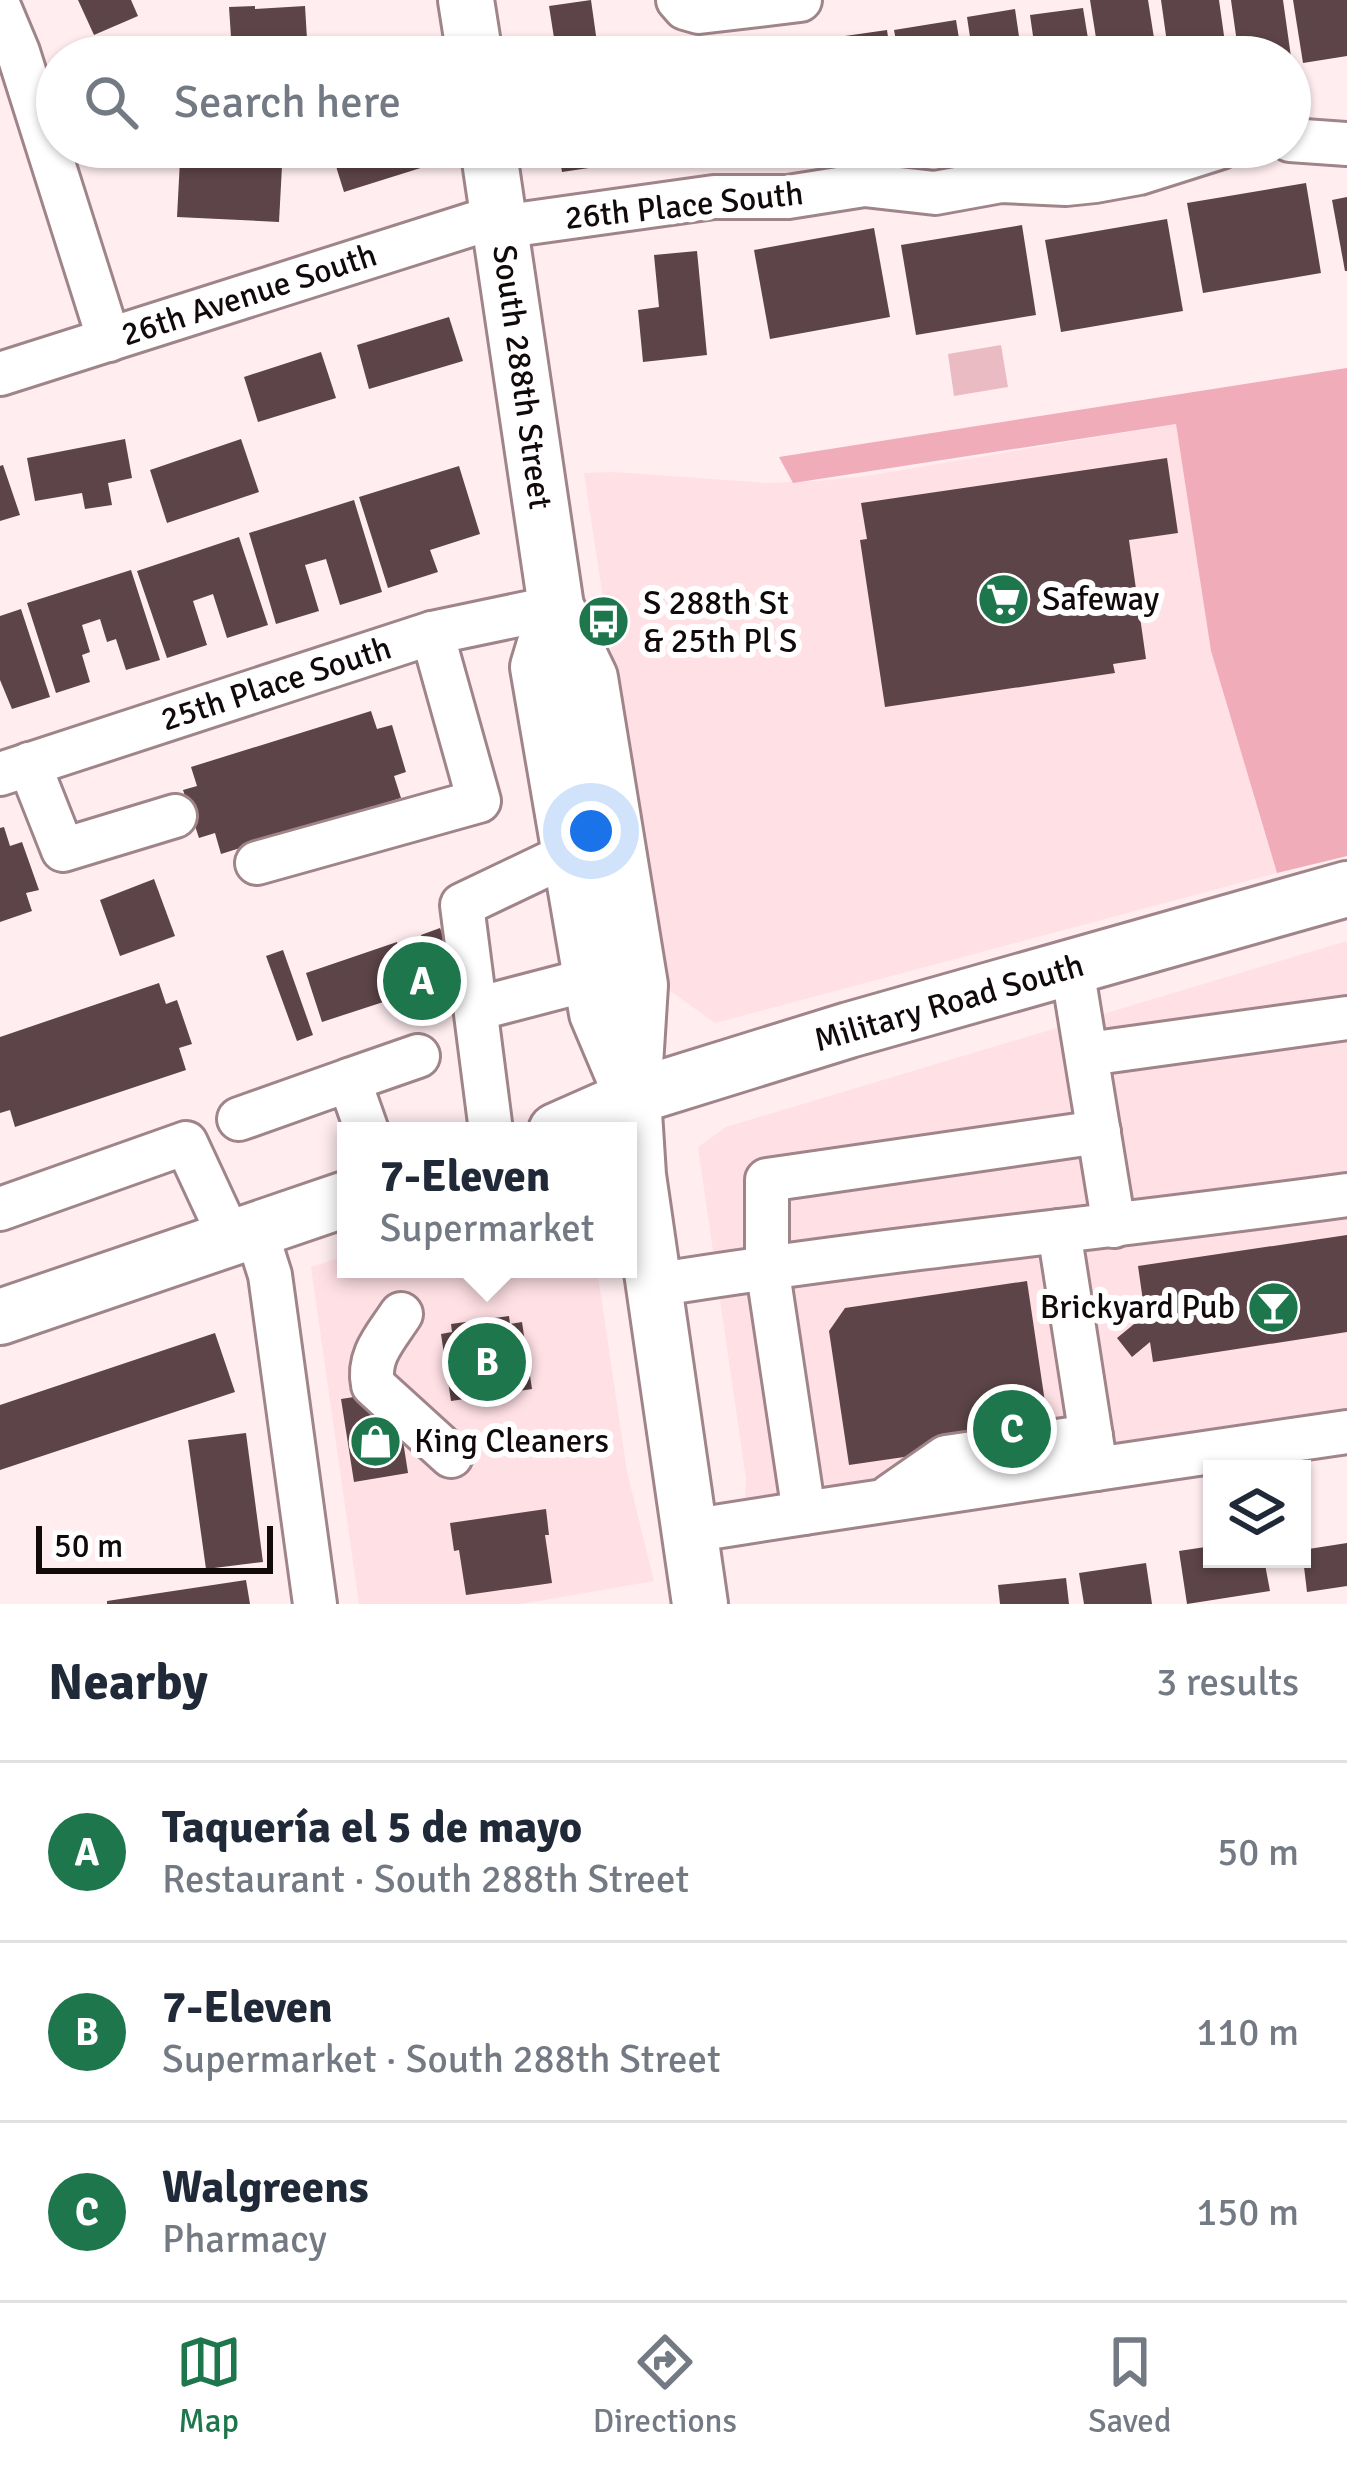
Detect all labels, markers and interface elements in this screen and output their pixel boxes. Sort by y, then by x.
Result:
search box [36,36,1311,168]
icon: search [78,69,144,135]
text: Search here [174,75,401,130]
street label: 26th Place South [563,173,805,239]
street label: 26th Avenue South [116,234,382,356]
street label: South 288th Street [483,242,561,512]
supermarket icon: Safeway [975,571,1031,627]
place label: Safeway [1042,579,1160,620]
place label: S 288th St & 25th Pl S [643,583,797,662]
bus stop icon: S 288th St & 25th Pl S [576,594,632,650]
street label: 25th Place South [156,627,396,741]
your location [561,801,621,861]
pin: A [383,936,461,1026]
street label: Military Road South [809,945,1089,1061]
popup [337,1122,637,1278]
text: 7-Eleven [380,1149,550,1204]
text: Supermarket [380,1204,594,1252]
bar icon: Brickyard Pub [1246,1279,1302,1335]
place label: Brickyard Pub [1040,1287,1235,1328]
pin: B [448,1317,526,1407]
pin: C [973,1384,1051,1474]
shop icon: King Cleaners [347,1413,403,1469]
place label: King Cleaners [414,1421,609,1462]
map controls [1203,1460,1311,1568]
button: layers [1203,1460,1311,1568]
scale bar [36,1520,273,1573]
text: 50 m [54,1526,123,1567]
text: Nearby [48,1651,208,1714]
text: 3 results [1156,1658,1299,1706]
text: Taquería el 5 de mayo [162,1800,582,1855]
text: A [75,1828,99,1876]
text: 50 m [1217,1828,1299,1876]
text: Restaurant · South 288th Street [162,1855,689,1903]
text: 7-Eleven [162,1980,333,2035]
text: B [75,2008,99,2056]
text: 110 m [1196,2008,1299,2056]
text: Supermarket · South 288th Street [162,2035,721,2083]
text: Walgreens [162,2160,369,2215]
text: C [75,2188,99,2236]
text: 150 m [1196,2188,1299,2236]
text: Pharmacy [162,2215,327,2263]
tab: Map [176,2329,242,2442]
tab: Directions [593,2329,737,2442]
tab: Saved [1088,2329,1171,2442]

